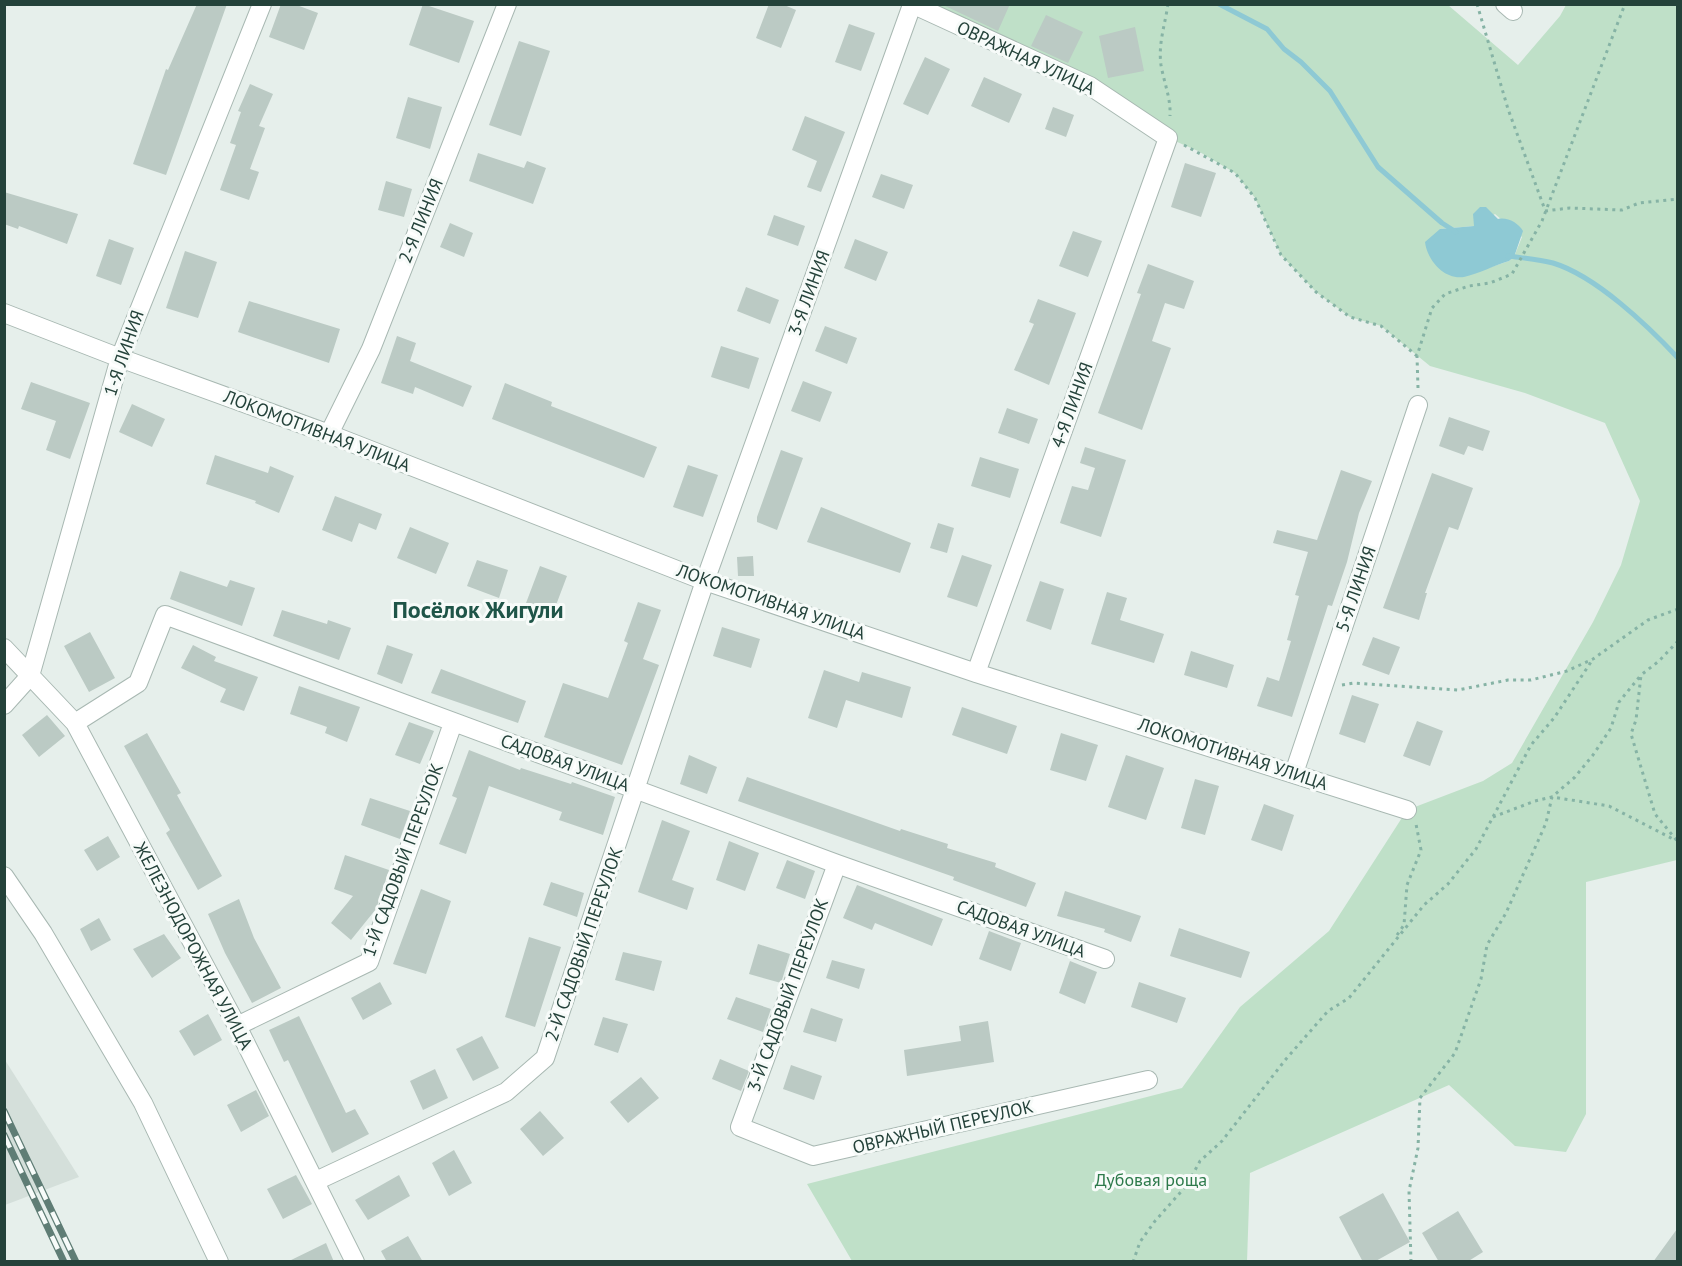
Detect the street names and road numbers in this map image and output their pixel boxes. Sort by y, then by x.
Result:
street label: ОВРАЖНАЯ УЛИЦА [953,15,1099,100]
street label: 2-Я ЛИНИЯ [393,175,448,266]
street label: 3-Я ЛИНИЯ [782,247,835,339]
street label: 1-Я ЛИНИЯ [98,307,149,399]
street label: 4-Я ЛИНИЯ [1045,359,1098,451]
street label: ЛОКОМОТИВНАЯ УЛИЦА [220,384,414,477]
street label: 5-Я ЛИНИЯ [1330,543,1381,635]
street label: ЛОКОМОТИВНАЯ УЛИЦА [673,558,869,645]
street label: ЛОКОМОТИВНАЯ УЛИЦА [1135,712,1331,795]
street label: САДОВАЯ УЛИЦА [498,729,633,797]
street label: 1-Й САДОВЫЙ ПЕРЕУЛОК [357,760,448,960]
street label: ЖЕЛЕЗНОДОРОЖНАЯ УЛИЦА [128,837,258,1054]
street label: 2-Й САДОВЫЙ ПЕРЕУЛОК [539,844,628,1044]
street label: 3-Й САДОВЫЙ ПЕРЕУЛОК [742,895,833,1095]
street label: САДОВАЯ УЛИЦА [954,895,1089,963]
street label: ОВРАЖНЫЙ ПЕРЕУЛОК [850,1095,1036,1159]

